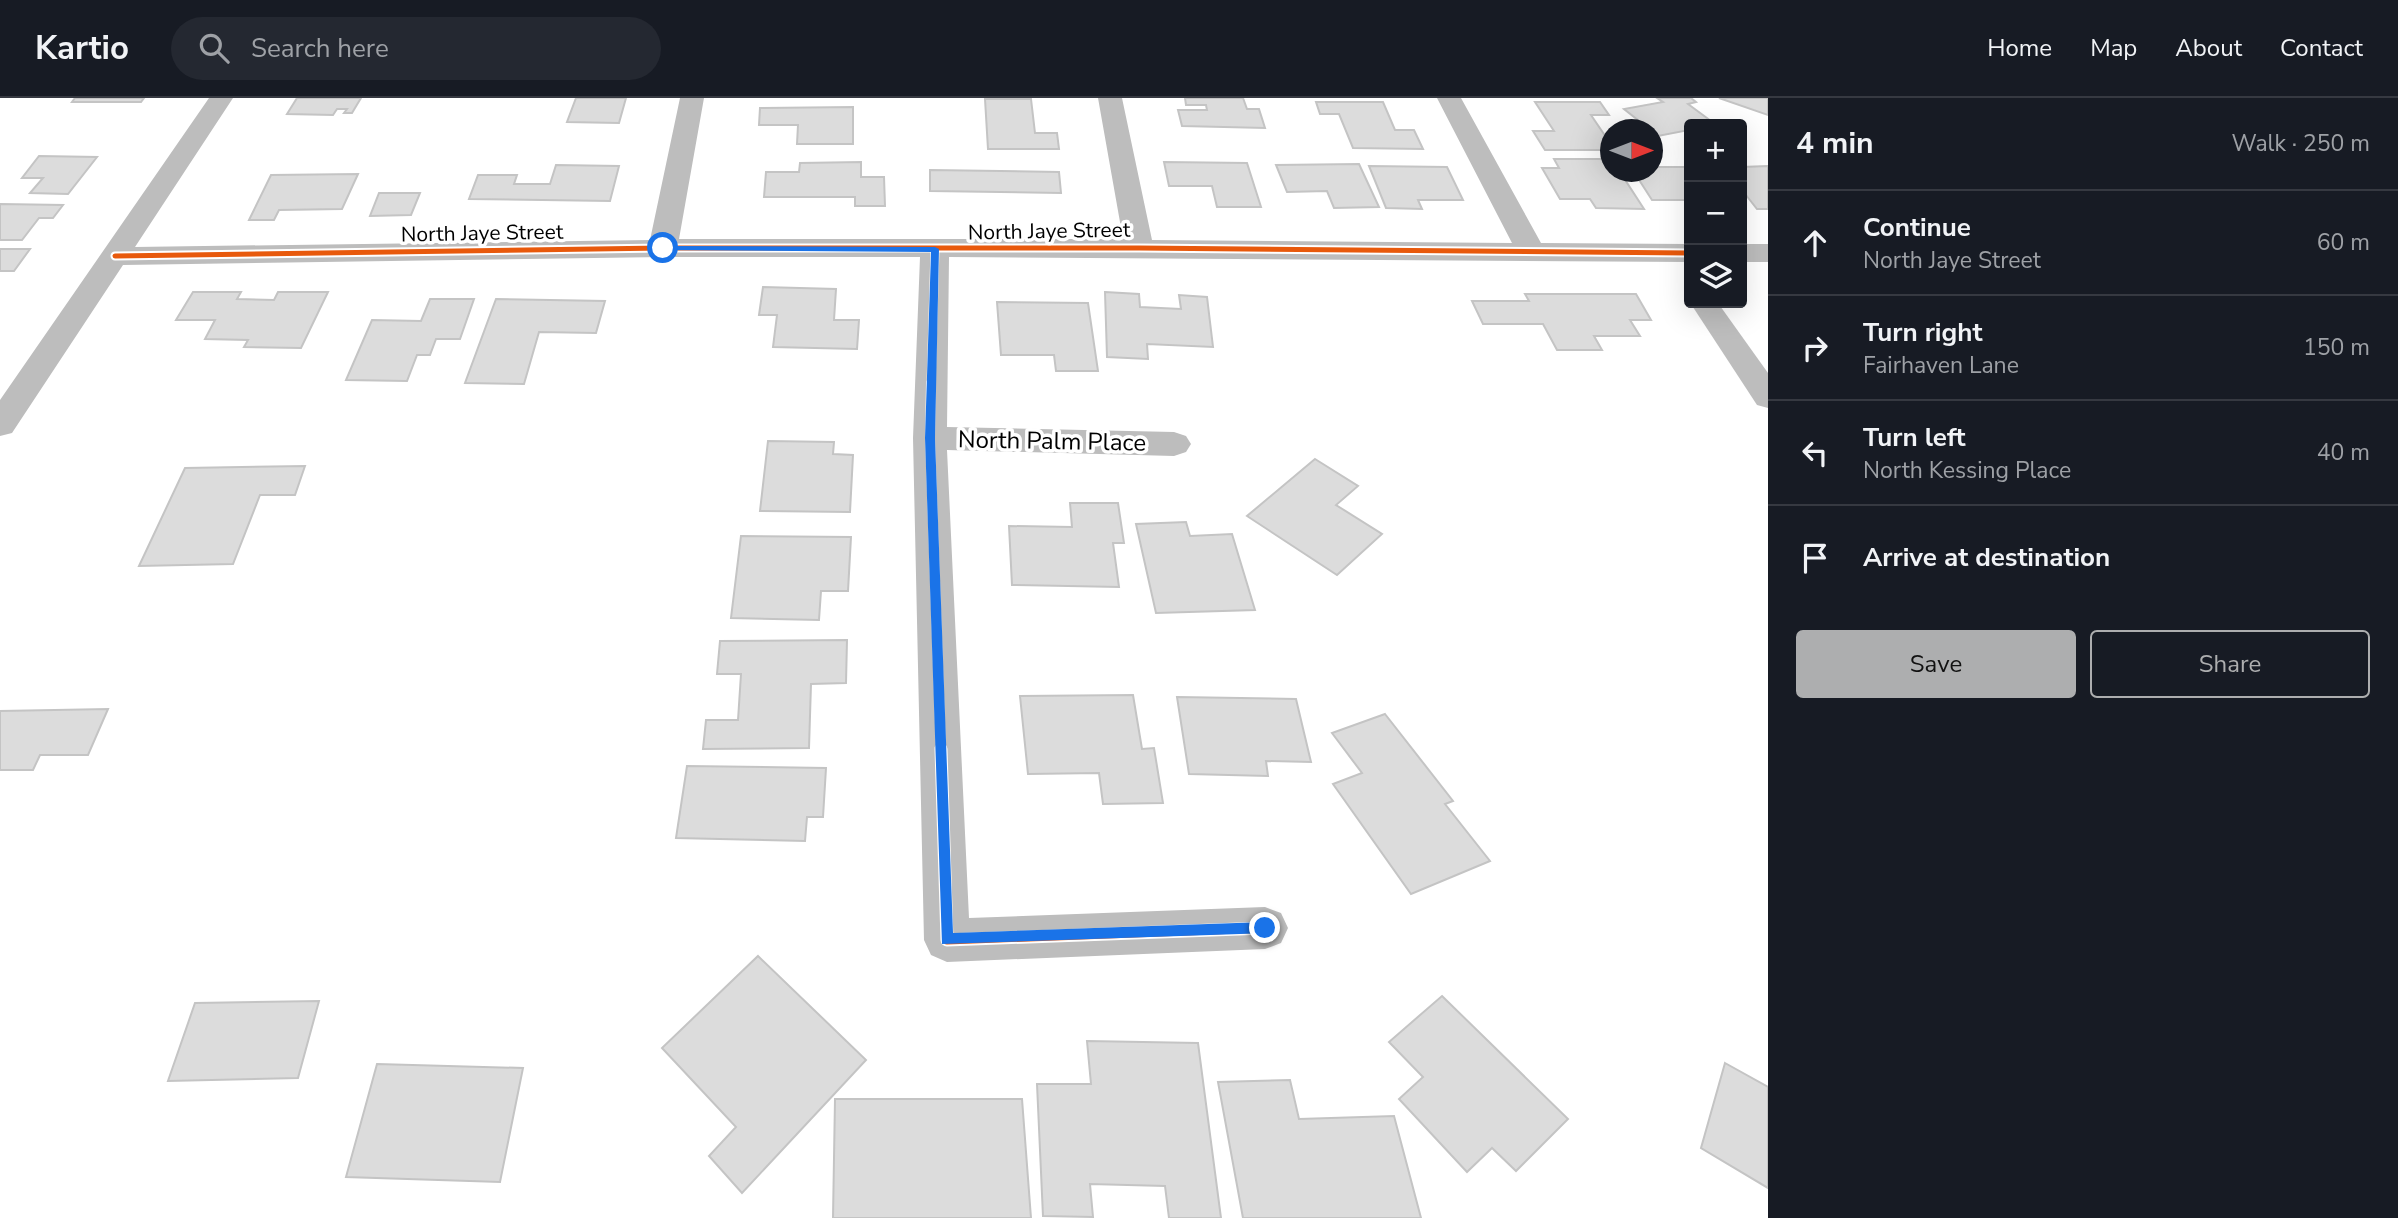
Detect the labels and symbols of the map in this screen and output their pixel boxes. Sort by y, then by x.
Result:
north arrow [1600,119,1663,182]
street label: North Jaye Street [968,216,1131,246]
street label: North Jaye Street [401,218,564,248]
route start [647,232,678,263]
street label: North Palm Place [958,423,1146,459]
route end [1249,912,1280,943]

